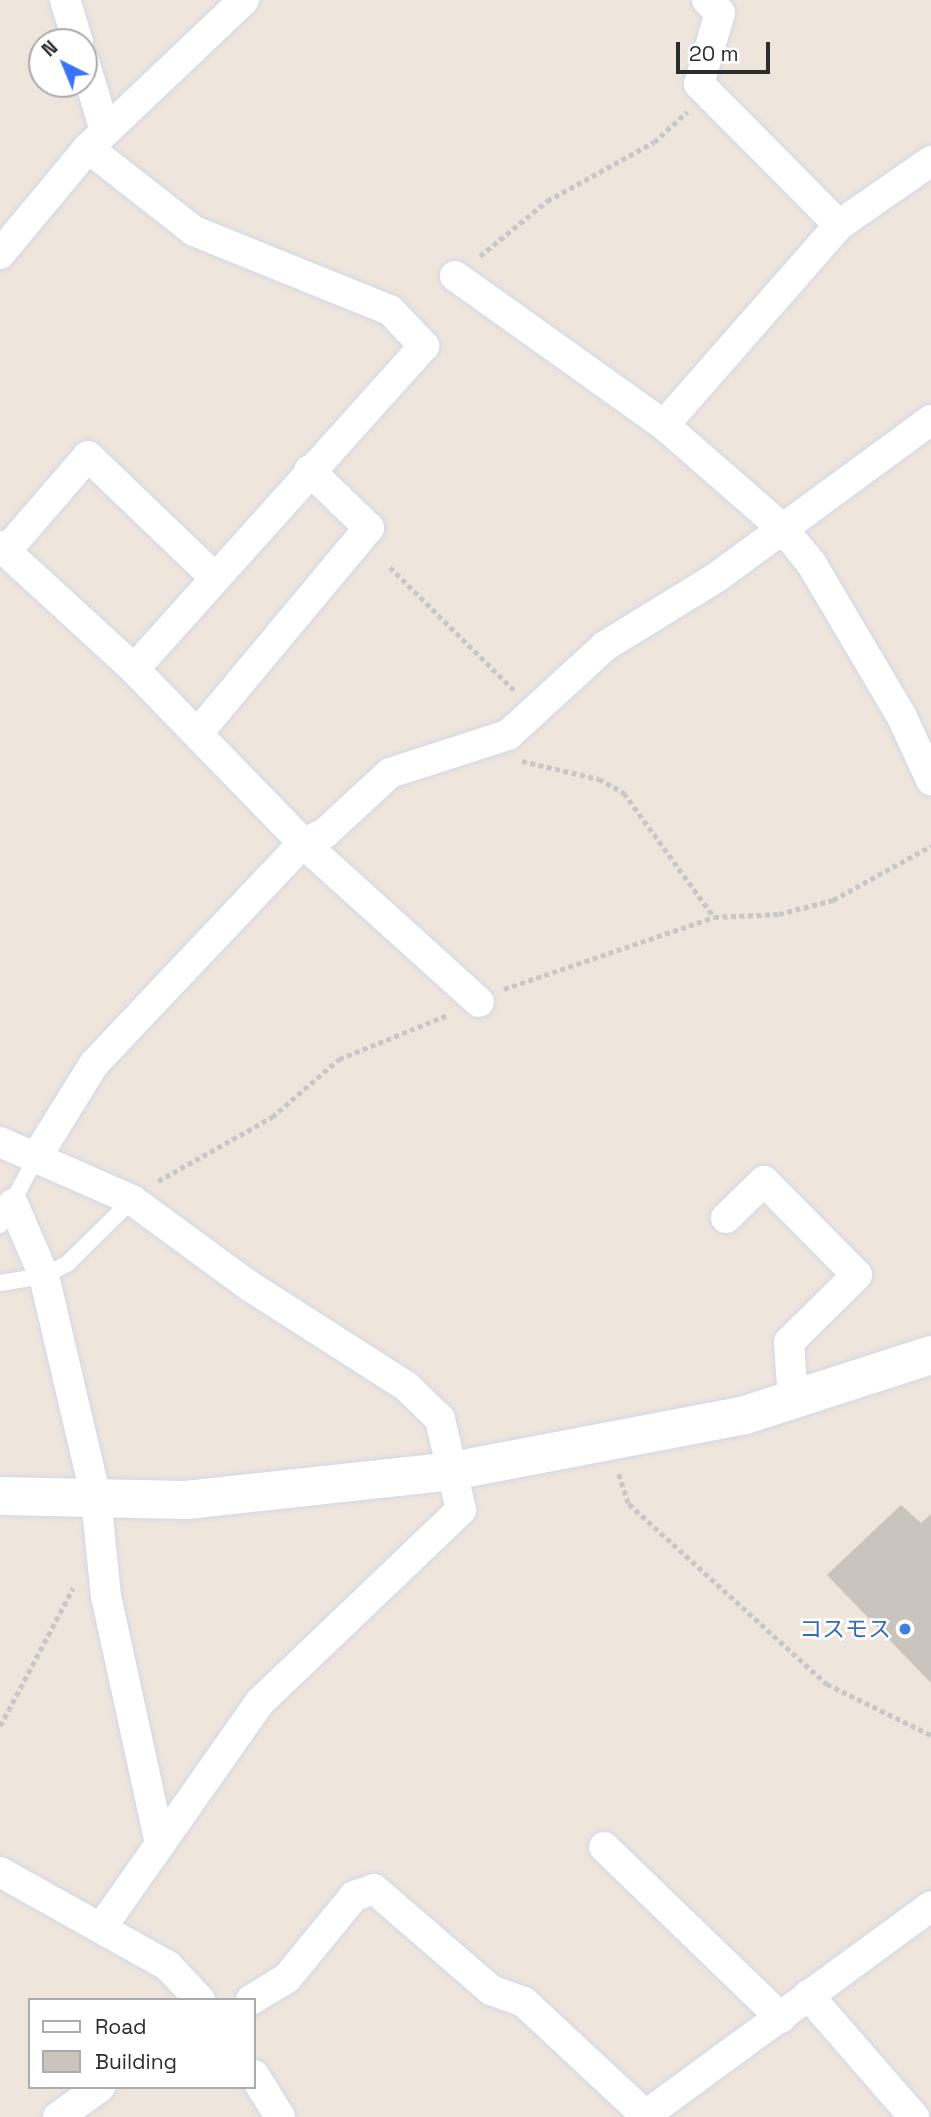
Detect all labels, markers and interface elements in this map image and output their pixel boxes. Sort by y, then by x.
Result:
north arrow [28,28,98,98]
scale bar [679,28,774,72]
text: N [37,35,63,62]
text: 20 m [689,40,739,67]
place label: コスモス [799,1615,891,1643]
marker: コスモス [897,1621,913,1637]
legend [28,1998,256,2089]
text: Road [95,2013,147,2040]
text: Building [95,2048,177,2075]

